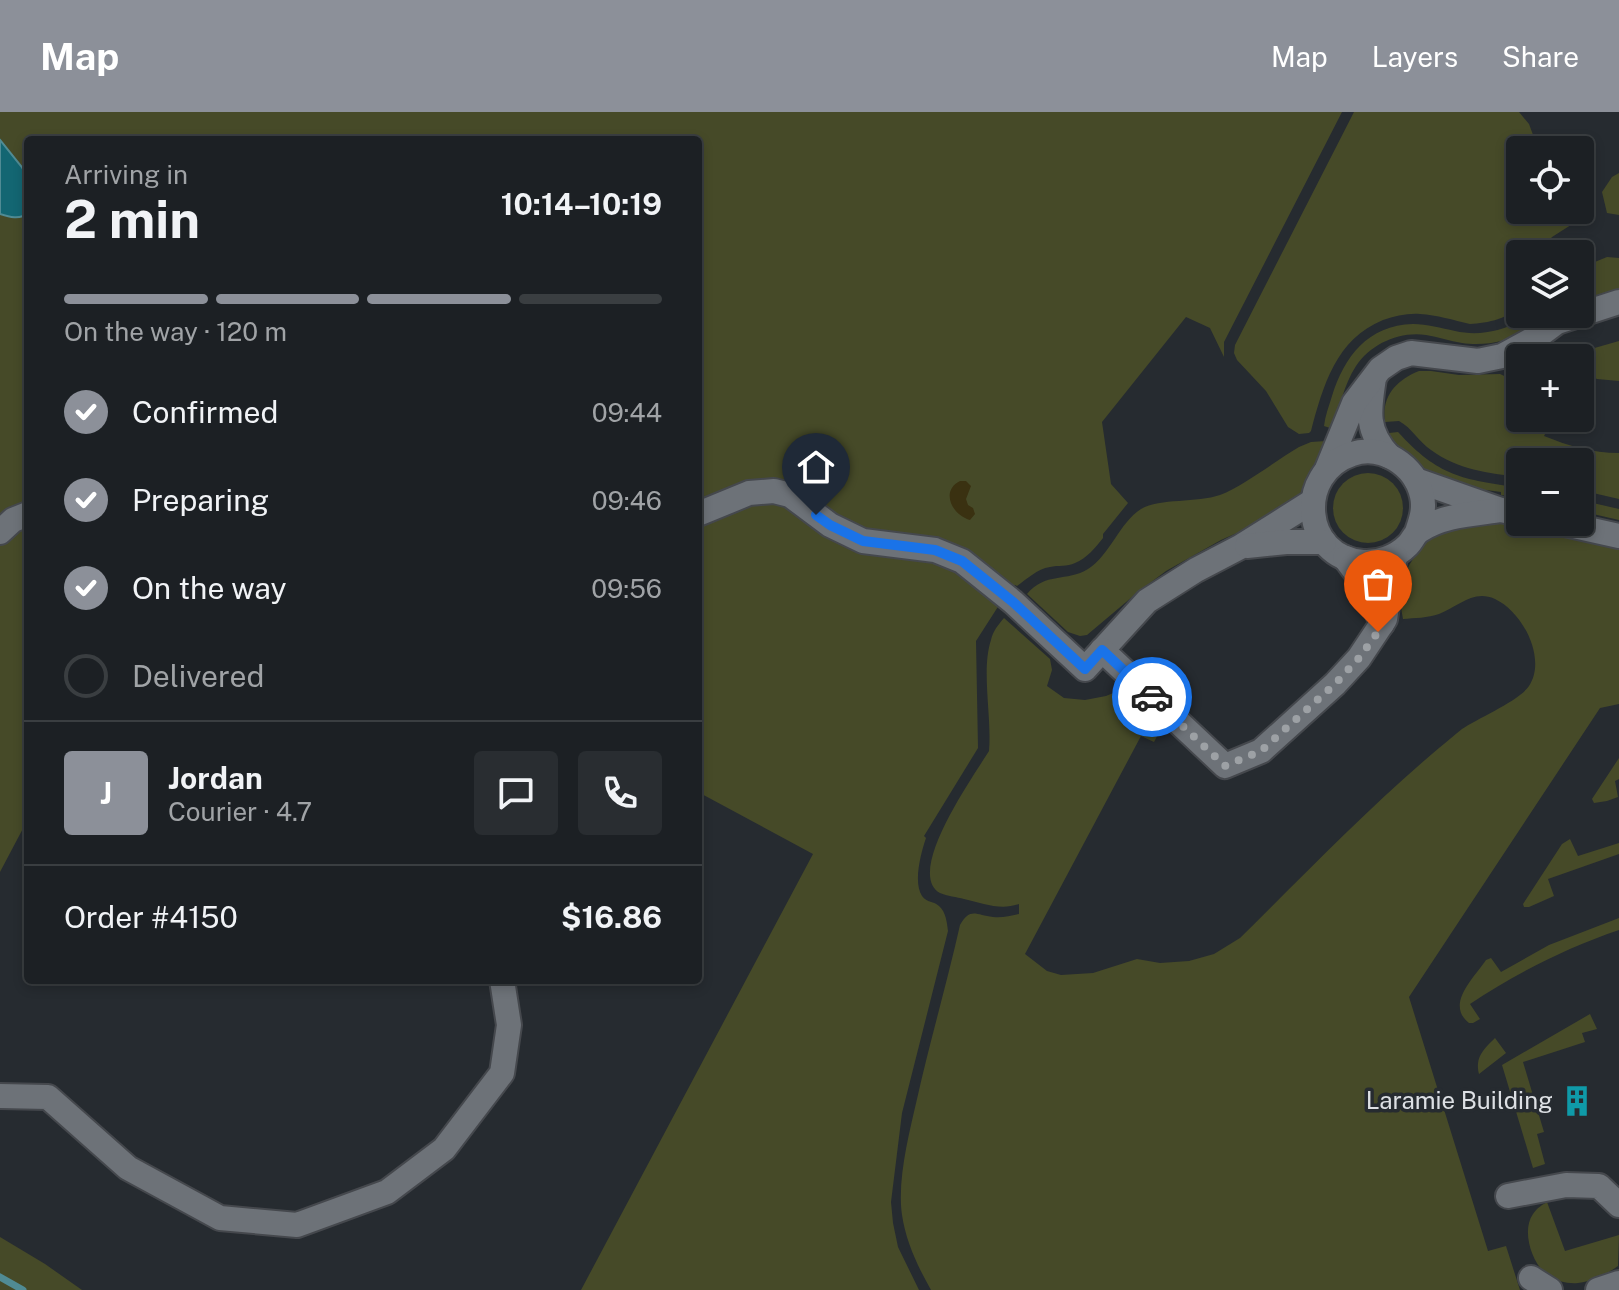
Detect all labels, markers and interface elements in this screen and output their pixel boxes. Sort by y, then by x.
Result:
text: Map [40,34,119,79]
text: Map [1271,40,1328,73]
text: Layers [1372,40,1458,73]
text: Share [1502,40,1579,73]
map controls [1506,136,1594,536]
button: locate [1506,136,1594,224]
text: Arriving in [64,159,188,190]
text: 10:14–10:19 [501,186,662,222]
text: 2 min [64,189,200,250]
button: layers [1506,240,1594,328]
text: On the way · 120 m [64,316,287,347]
button: + [1506,344,1594,432]
icon: check [64,390,108,434]
text: Confirmed [132,394,278,430]
text: 09:44 [592,397,662,428]
pin [782,433,850,515]
icon: home [794,445,838,489]
button: − [1506,448,1594,536]
icon: check [64,478,108,522]
text: Preparing [132,482,269,518]
text: 09:46 [592,485,662,516]
pin [1344,550,1412,632]
icon: bag [1356,562,1400,606]
icon: check [64,566,108,610]
text: On the way [132,570,286,606]
text: 09:56 [591,573,662,604]
courier [1112,657,1192,737]
text: Delivered [132,658,264,694]
icon: car [1130,675,1174,719]
button: chat [474,751,558,835]
button: phone [578,751,662,835]
text: Jordan [168,760,263,796]
text: J [100,775,112,811]
text: Courier · 4.7 [168,796,312,827]
text: Order #4150 [64,899,238,935]
text: $16.86 [561,899,662,935]
building icon: Laramie Building [1560,1084,1594,1118]
place label: Laramie Building [1366,1086,1553,1114]

